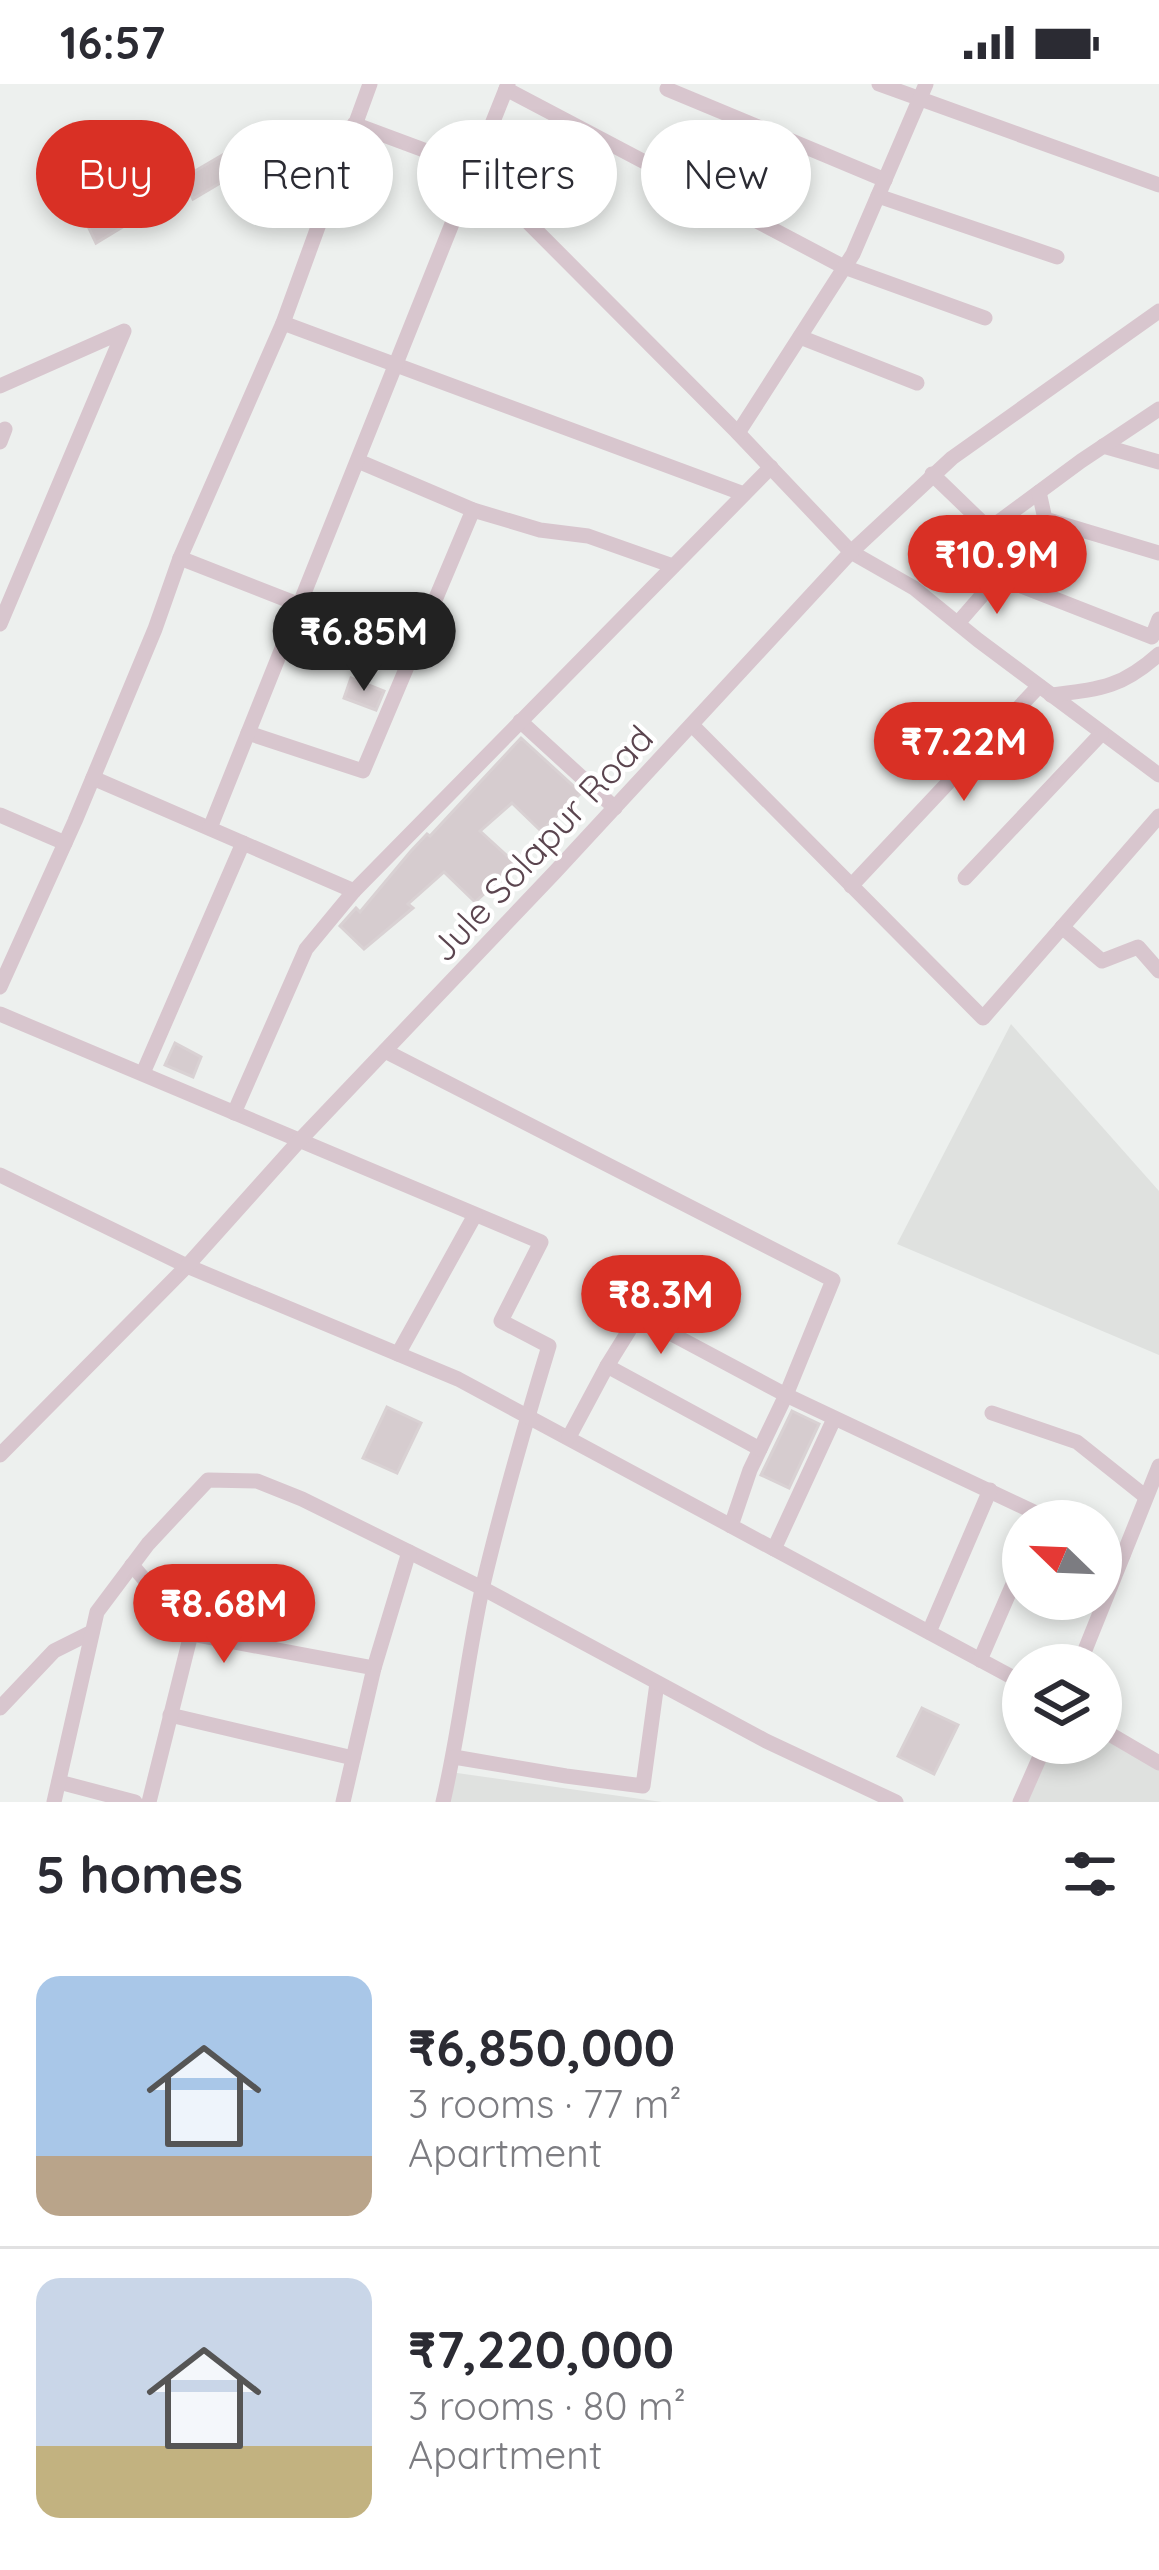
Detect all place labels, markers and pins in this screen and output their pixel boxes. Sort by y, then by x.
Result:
pin: ₹10.9M [899,515,1095,617]
pin: ₹6.85M [266,592,462,694]
pin: ₹7.22M [866,702,1062,804]
pin: ₹8.3M [577,1255,745,1357]
pin: ₹8.68M [126,1564,322,1666]

